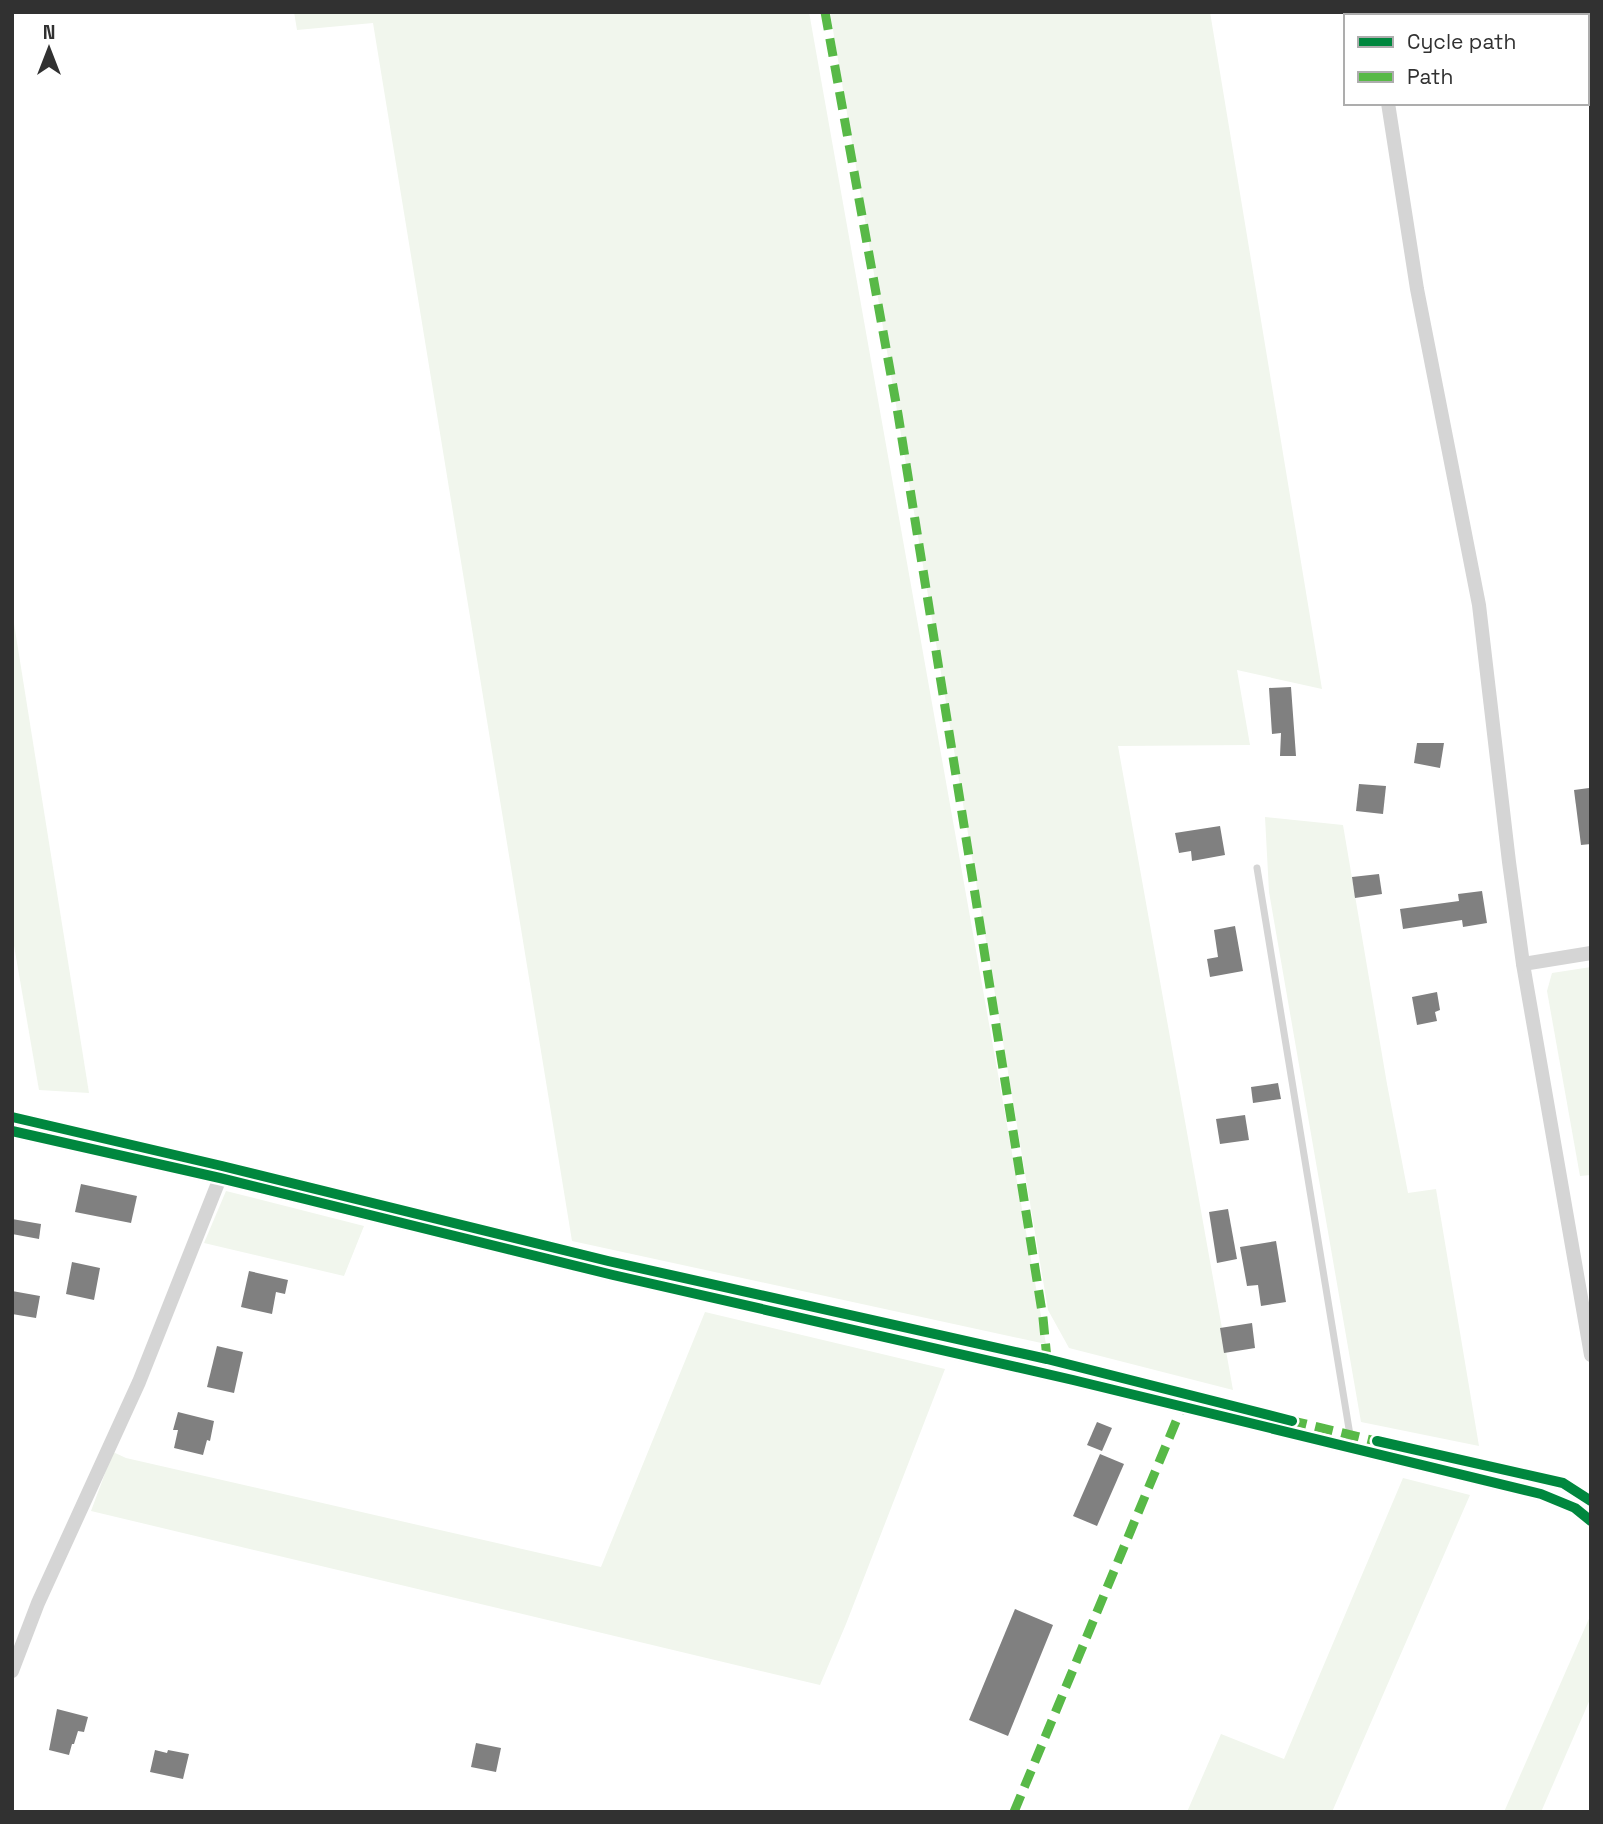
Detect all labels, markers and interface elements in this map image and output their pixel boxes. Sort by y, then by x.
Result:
north arrow [14,14,84,84]
legend [1344,14,1589,105]
text: N [43,20,55,45]
text: Cycle path [1407,28,1516,55]
text: Path [1407,63,1453,90]

